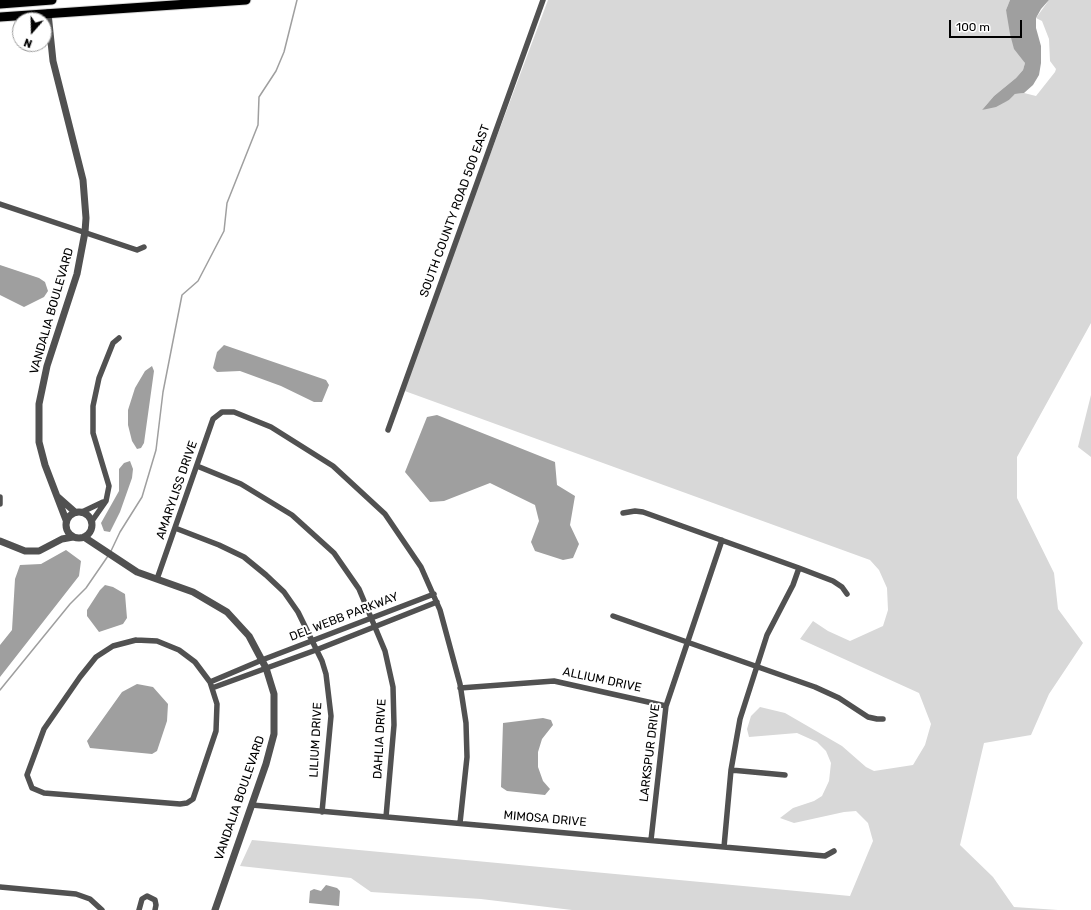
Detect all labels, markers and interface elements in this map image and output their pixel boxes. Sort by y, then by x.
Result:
north arrow [12,12,52,52]
scale bar [951,12,1024,38]
text: 100 m [956,20,990,34]
text: N [22,35,34,50]
street label: SOUTH COUNTY ROAD 500 EAST [417,123,493,299]
street label: VANDALIA BOULEVARD [27,246,77,376]
street label: AMARYLISS DRIVE [153,439,201,541]
street label: DEL WEBB PARKWAY [287,590,401,644]
street label: ALLIUM DRIVE [561,665,643,695]
street label: DAHLIA DRIVE [371,699,389,779]
street label: LILIUM DRIVE [307,702,325,778]
street label: LARKSPUR DRIVE [637,703,663,803]
street label: VANDALIA BOULEVARD [212,734,268,862]
street label: MIMOSA DRIVE [503,808,587,830]

